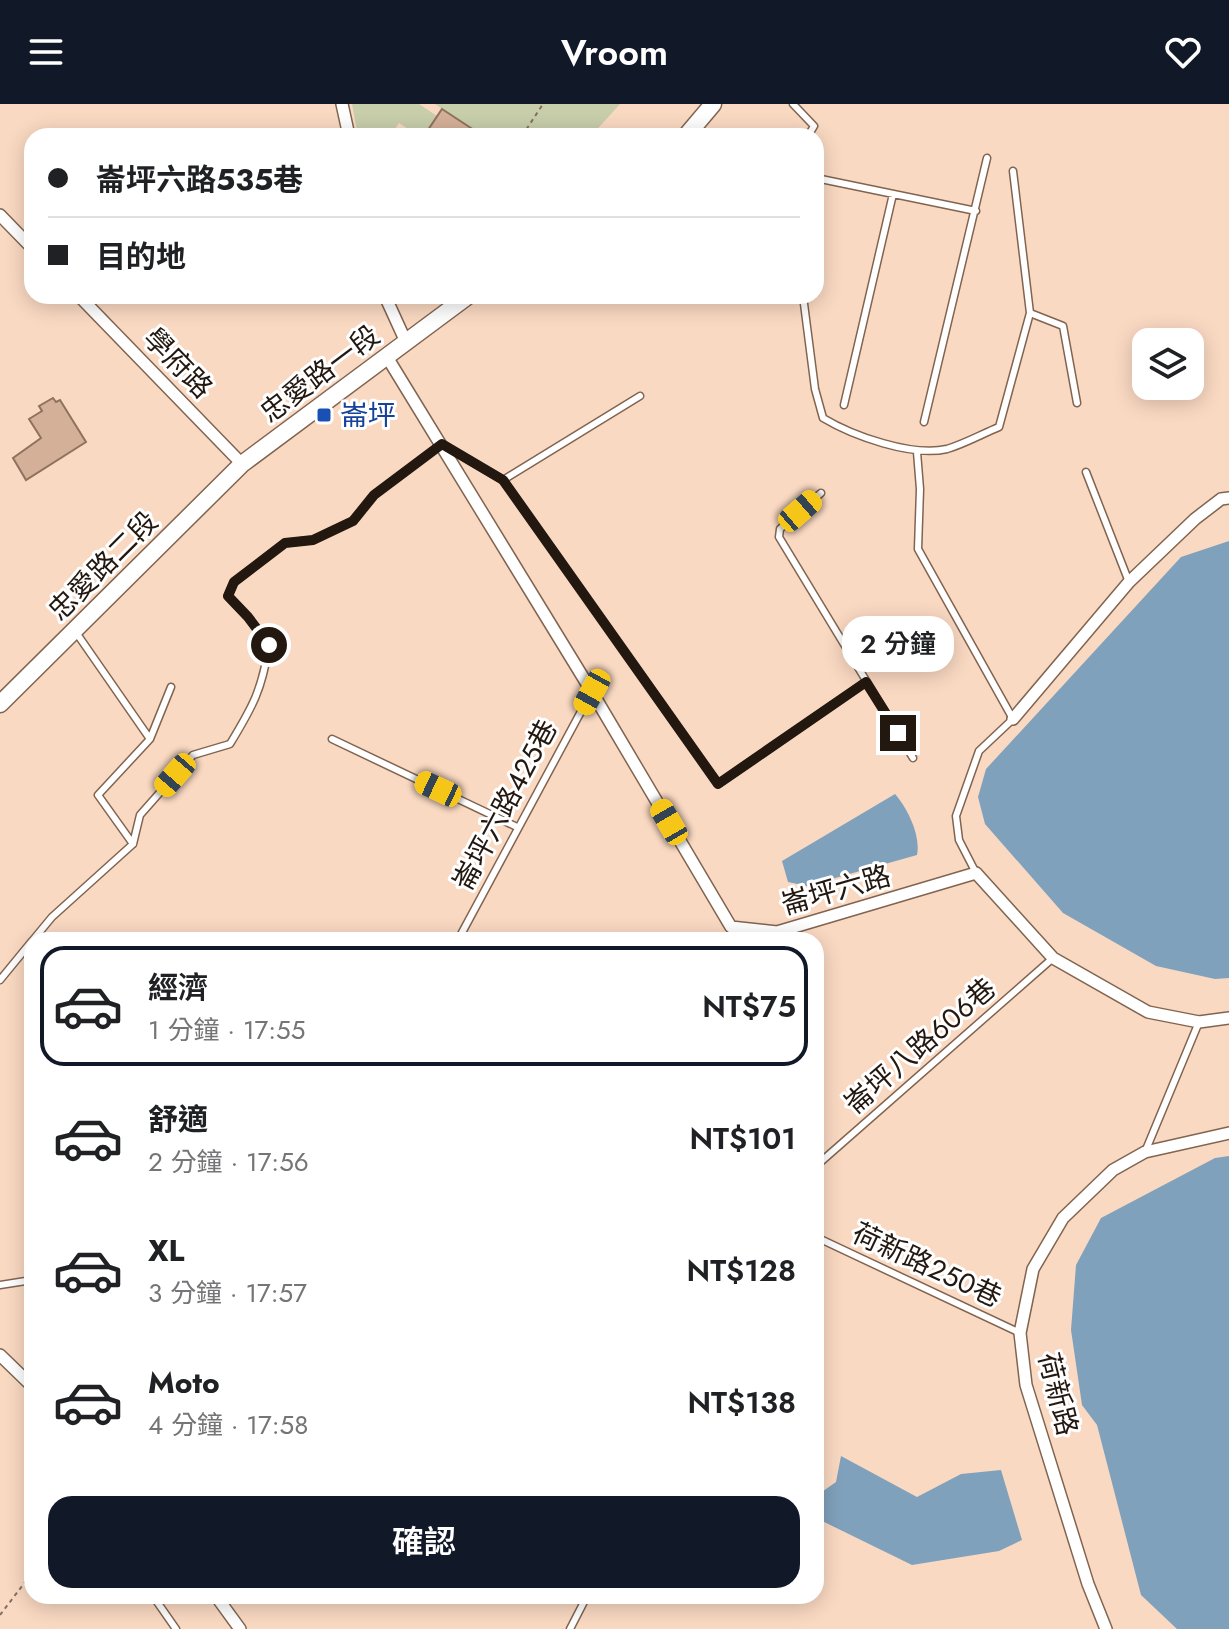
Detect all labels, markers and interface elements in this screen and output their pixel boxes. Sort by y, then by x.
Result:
text: Vroom [561,26,668,78]
icon: menu [24,30,68,74]
icon: heart [1161,30,1205,74]
text: 崙坪六路535巷 [96,158,303,201]
text: 目的地 [96,235,186,278]
street label: 忠愛路一段 [252,315,388,433]
street label: 學府路 [134,319,222,407]
map controls [1132,328,1204,400]
button: layers [1132,328,1204,400]
place label: 崙坪 [340,395,396,436]
marker: 崙坪 [315,406,333,424]
car [774,486,826,536]
street label: 忠愛路二段 [39,502,167,630]
callout: 2 分鐘 [842,617,954,673]
text: 2 分鐘 [860,625,936,663]
route start [251,627,287,663]
car [570,665,614,719]
street label: 崙坪六路425巷 [443,712,567,898]
route end [880,715,916,751]
car [150,749,200,801]
car [411,768,465,810]
car [647,795,691,849]
street label: 崙坪六路 [777,855,895,925]
text: 經濟 [148,966,208,1009]
street label: 崙坪八路606巷 [835,969,1005,1123]
icon: car [52,970,124,1042]
text: NT$75 [702,985,796,1028]
text: 1 分鐘 · 17:55 [148,1011,305,1049]
text: 舒適 [148,1098,208,1141]
icon: car [52,1102,124,1174]
text: NT$101 [689,1117,796,1160]
text: 2 分鐘 · 17:56 [148,1143,309,1181]
street label: 荷新路250巷 [846,1212,1008,1318]
text: XL [148,1229,184,1272]
icon: car [52,1234,124,1306]
text: NT$128 [687,1249,796,1292]
text: 3 分鐘 · 17:57 [148,1274,307,1312]
street label: 荷新路 [1028,1348,1088,1440]
text: Moto [148,1361,220,1404]
icon: car [52,1366,124,1438]
text: NT$138 [687,1381,796,1424]
text: 4 分鐘 · 17:58 [148,1406,308,1444]
button: 確認 [48,1496,800,1588]

